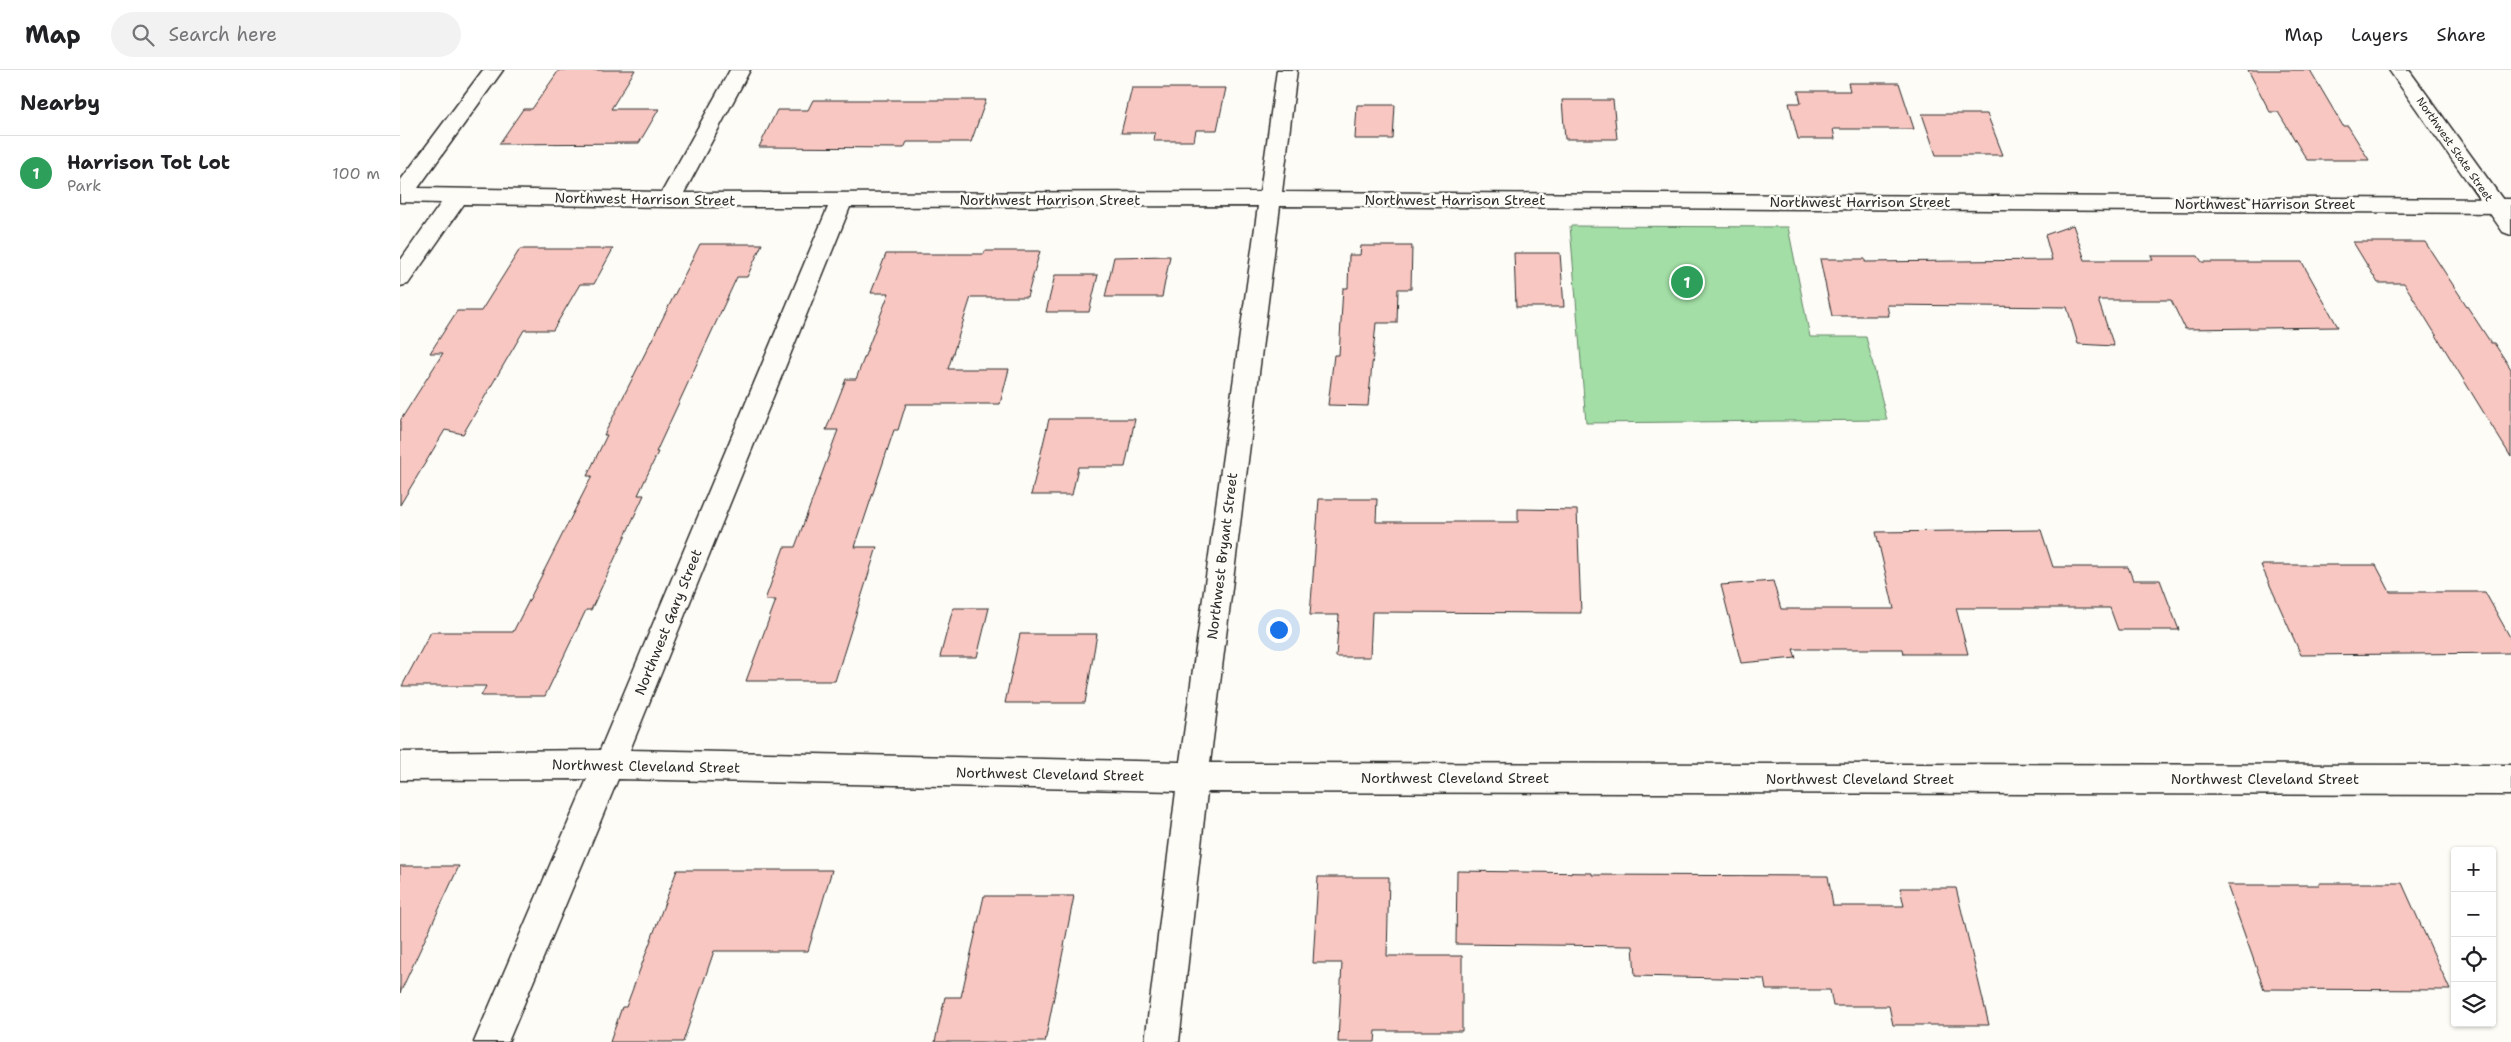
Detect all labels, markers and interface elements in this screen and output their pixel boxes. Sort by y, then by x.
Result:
search box [111,12,461,57]
text: Map [25,19,81,51]
icon: search [129,21,157,49]
text: Search here [169,22,277,47]
text: Map [2285,23,2323,47]
text: Layers [2351,23,2408,47]
text: Share [2436,23,2486,47]
text: Nearby [20,89,100,117]
street label: Northwest State Street [2413,94,2496,205]
text: Harrison Tot Lot [67,150,230,175]
text: 1 [32,163,40,184]
text: 100 m [332,163,380,184]
text: Park [67,175,101,196]
street label: Northwest Harrison Street [554,188,736,210]
street label: Northwest Harrison Street [960,191,1140,209]
street label: Northwest Harrison Street [1365,191,1545,209]
street label: Northwest Harrison Street [1770,193,1950,211]
street label: Northwest Harrison Street [2175,195,2355,213]
pin: 1 [1671,263,1703,301]
street label: Northwest Bryant Street [1203,471,1241,641]
street label: Northwest Gary Street [630,546,706,698]
your location [1266,617,1292,643]
street label: Northwest Cleveland Street [552,755,740,777]
street label: Northwest Cleveland Street [956,763,1144,785]
street label: Northwest Cleveland Street [1361,769,1549,787]
street label: Northwest Cleveland Street [1766,770,1954,788]
street label: Northwest Cleveland Street [2171,770,2359,788]
map controls [2451,847,2496,1027]
button: + [2451,847,2496,892]
button: − [2451,892,2496,937]
button: locate [2451,937,2496,982]
button: layers [2451,982,2496,1027]

